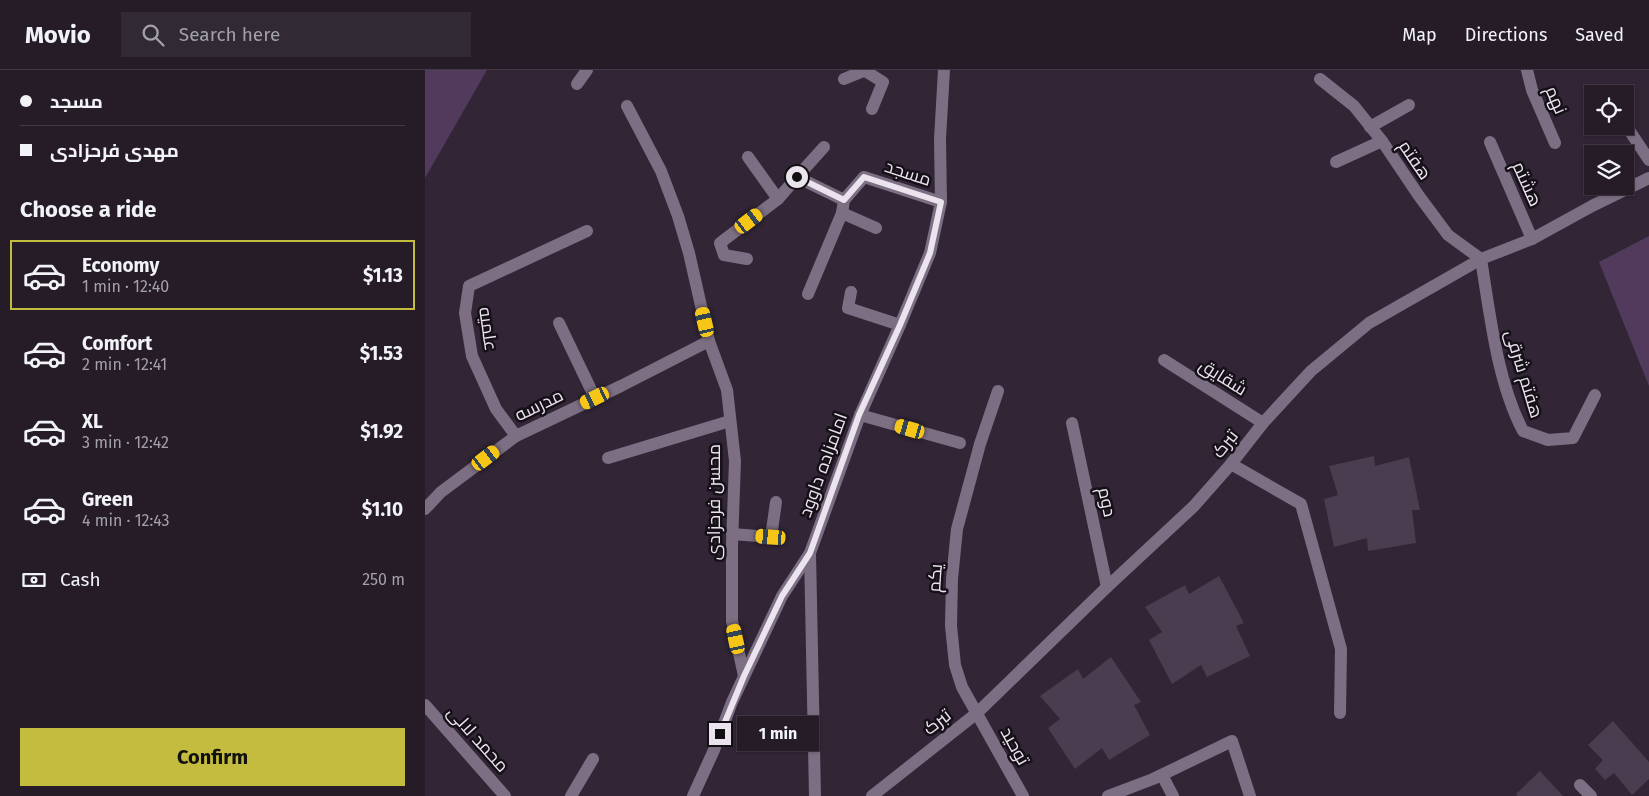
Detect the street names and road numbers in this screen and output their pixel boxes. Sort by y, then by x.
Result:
street label: نهم [1539,83,1572,118]
street label: هفتم [1393,136,1436,185]
street label: مسجد [882,155,934,191]
street label: هشتم [1506,158,1547,210]
street label: علمیه [474,306,502,352]
street label: هفتم شرقی [1499,327,1548,421]
street label: شقایق [1194,354,1251,401]
street label: مدرسه [511,384,567,426]
street label: امامزاده داوود [794,410,852,520]
street label: تبرک [1207,425,1243,462]
street label: محسن فرحزادی [703,444,725,560]
street label: دوم [1092,485,1121,519]
street label: یکم [923,563,948,593]
street label: محمد لالی [443,701,513,777]
street label: تبرک [919,704,956,740]
street label: توحید [996,723,1034,769]

